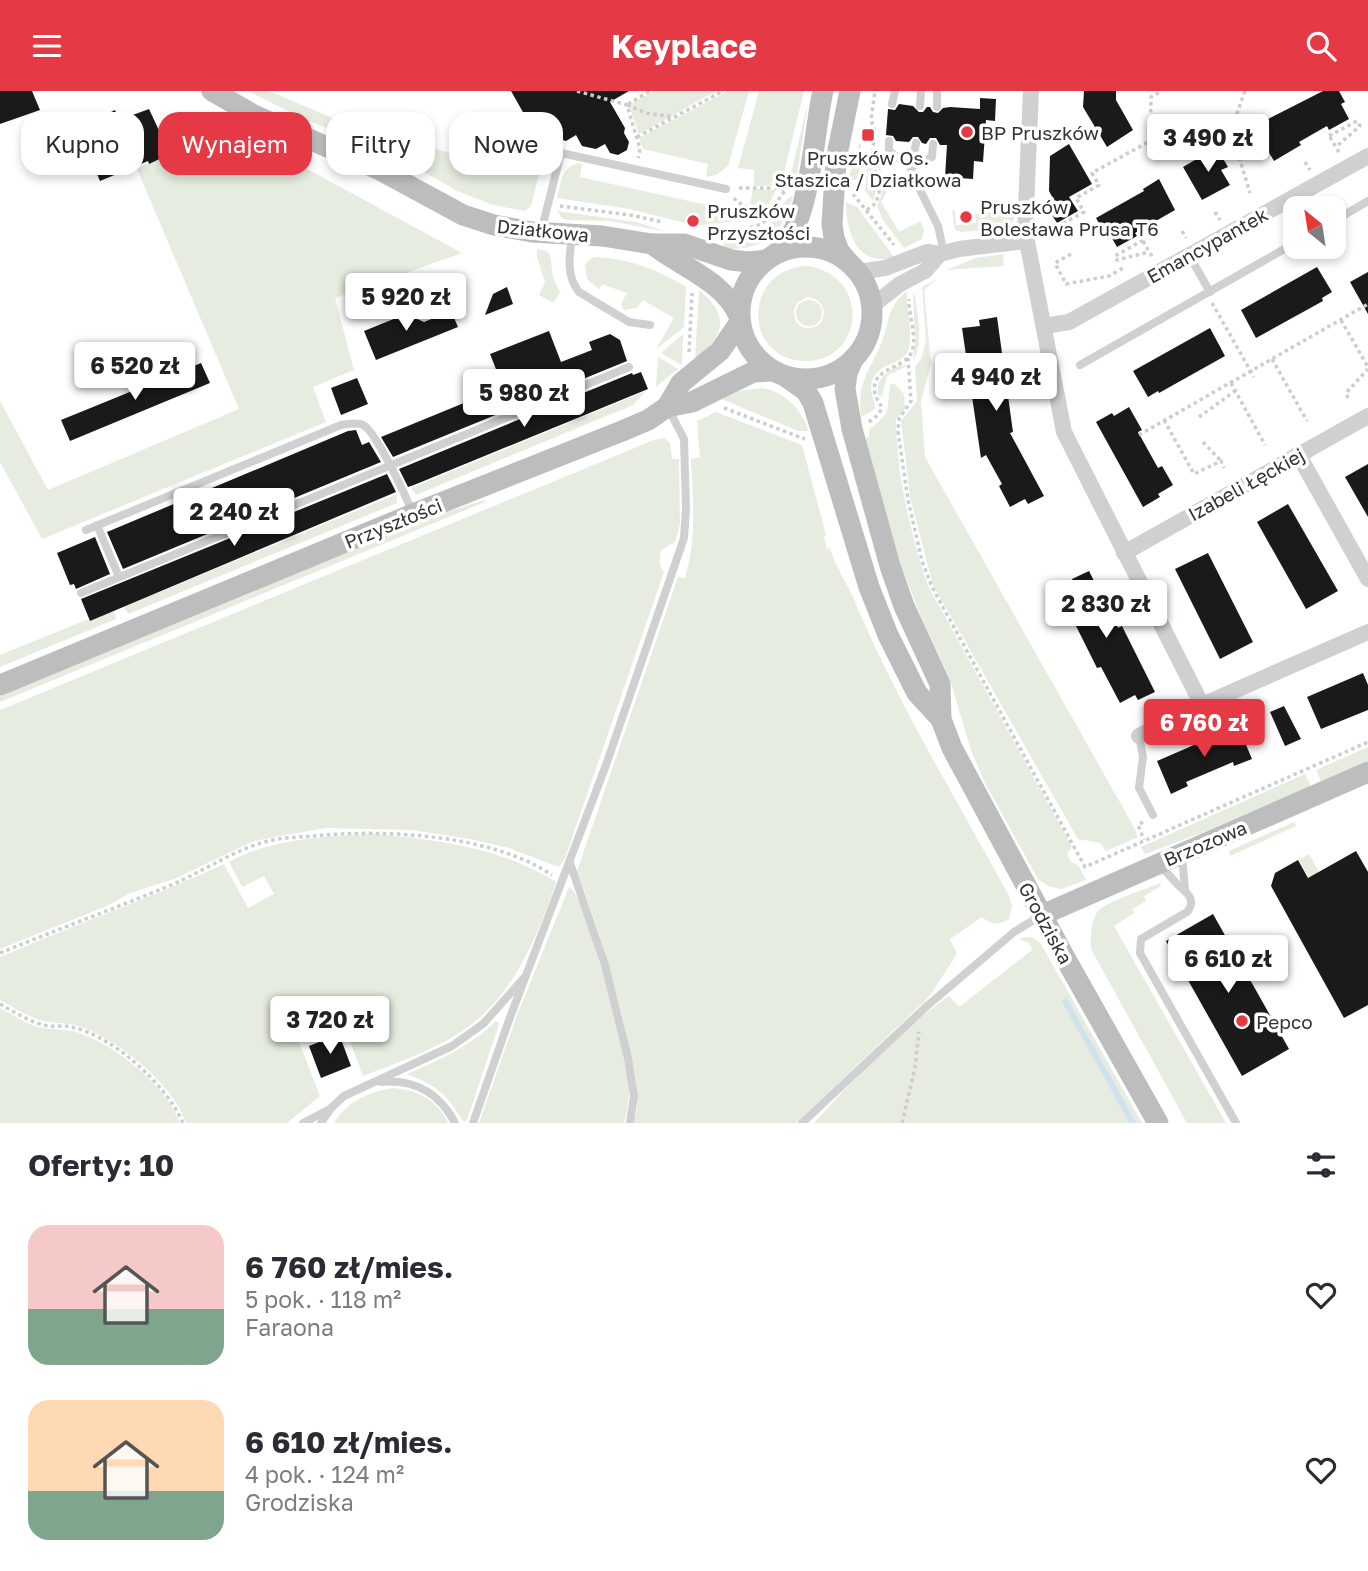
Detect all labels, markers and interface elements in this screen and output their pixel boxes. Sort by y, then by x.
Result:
icon: menu [28,27,66,65]
text: Keyplace [611,27,757,65]
icon: search [1302,27,1340,65]
chip: Kupno [21,112,144,175]
chip: Wynajem [158,112,312,175]
chip: Filtry [326,112,435,175]
chip: Nowe [449,112,563,175]
pin: 3 490 zł [1136,115,1280,174]
place label: BP Pruszków [981,121,1099,144]
text: 3 490 zł [1163,123,1253,151]
marker: BP Pruszków [959,124,975,140]
marker: Pruszków Os. Staszica / Działkowa [860,127,876,143]
place label: Pruszków Os. Staszica / Działkowa [774,146,962,191]
place label: Pruszków Bolesława Prusa T6 [980,195,1159,240]
north arrow [1283,196,1346,259]
map controls [1283,196,1346,259]
place label: Pruszków Przyszłości [707,199,810,244]
street label: Emancypantek [1143,202,1272,288]
marker: Pruszków Bolesława Prusa T6 [958,209,974,225]
marker: Pruszków Przyszłości [685,213,701,229]
street label: Działkowa [496,214,590,246]
pin: 5 920 zł [334,273,478,333]
text: 5 920 zł [361,282,451,310]
pin: 6 520 zł [63,343,207,402]
text: 6 520 zł [90,351,180,379]
pin: 4 940 zł [924,353,1068,413]
text: 4 940 zł [951,362,1041,390]
pin: 5 980 zł [452,369,596,429]
text: 5 980 zł [479,378,569,406]
street label: Izabeli Łęckiej [1184,443,1308,525]
pin: 2 240 zł [162,489,306,548]
street label: Przyszłości [341,493,445,553]
text: 2 240 zł [189,497,279,525]
pin: 2 830 zł [1034,581,1178,640]
text: 2 830 zł [1061,589,1151,617]
pin: 6 760 zł [1132,699,1276,759]
text: 6 760 zł [1160,708,1248,736]
street label: Brzozowa [1160,815,1250,871]
street label: Grodziska [1014,878,1078,968]
pin: 6 610 zł [1156,935,1300,995]
text: 6 610 zł [1184,944,1272,972]
pin: 3 720 zł [258,997,402,1056]
text: 3 720 zł [286,1005,374,1033]
place label: Pepco [1256,1010,1313,1033]
marker: Pepco [1234,1013,1250,1029]
icon: filters [1302,1146,1340,1184]
text: Oferty: 10 [28,1147,174,1183]
text: 6 760 zł/mies. [245,1249,453,1285]
icon: home [84,1253,168,1337]
icon: heart [1302,1276,1340,1314]
text: 5 pok. · 118 m² [245,1285,401,1313]
text: Faraona [245,1313,334,1341]
text: 6 610 zł/mies. [245,1424,453,1460]
icon: home [84,1428,168,1512]
icon: heart [1302,1451,1340,1489]
text: 4 pok. · 124 m² [245,1460,404,1488]
text: Grodziska [245,1488,354,1516]

